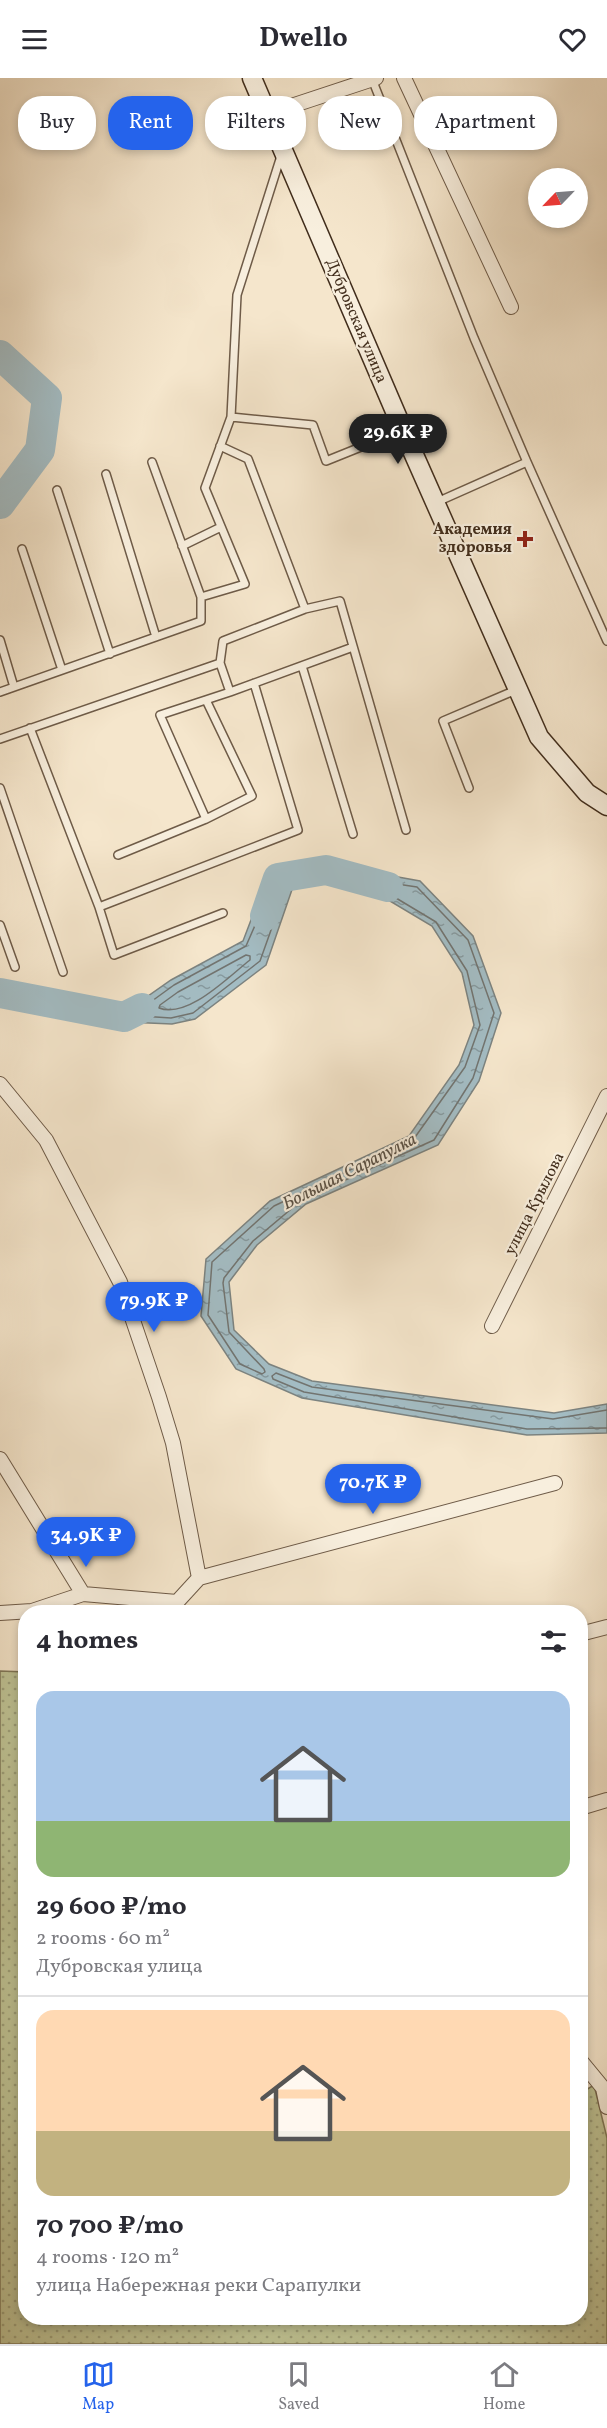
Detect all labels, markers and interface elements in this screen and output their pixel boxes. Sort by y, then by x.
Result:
text: Dwello [259,20,348,58]
icon: menu [18,23,51,56]
icon: heart [556,23,589,56]
chip: Buy [18,96,96,150]
chip: Rent [108,96,193,150]
chip: Filters [205,96,306,150]
chip: New [318,96,402,150]
chip: Apartment [414,96,557,150]
north arrow [528,168,588,228]
map controls [528,168,588,228]
street label: Дубровская улица [320,255,392,387]
pin: 29.6K ₽ [343,414,453,465]
text: 29.6K ₽ [363,419,433,447]
place label: Академия здоровья [433,519,512,559]
marker: Академия здоровья [516,530,534,548]
water label: Большая Сарапулка [279,1127,421,1217]
street label: улица Крылова [500,1149,570,1259]
pin: 79.9K ₽ [99,1282,209,1333]
text: 79.9K ₽ [119,1287,189,1315]
pin: 70.7K ₽ [318,1464,428,1515]
text: 70.7K ₽ [339,1469,407,1497]
pin: 34.9K ₽ [31,1517,141,1568]
text: 34.9K ₽ [50,1522,122,1550]
text: 4 homes [36,1623,138,1659]
icon: filters [537,1625,570,1658]
icon: home [249,1730,357,1838]
text: 29 600 ₽/mo [36,1889,187,1925]
text: 2 rooms · 60 m² [36,1925,170,1953]
text: Дубровская улица [36,1953,203,1981]
icon: home [249,2049,357,2157]
text: 70 700 ₽/mo [36,2208,184,2244]
text: 4 rooms · 120 m² [36,2244,179,2272]
text: улица Набережная реки Сарапулки [36,2272,361,2300]
tab: Map [82,2358,115,2416]
tab: Saved [278,2358,319,2416]
tab: Home [483,2358,525,2416]

